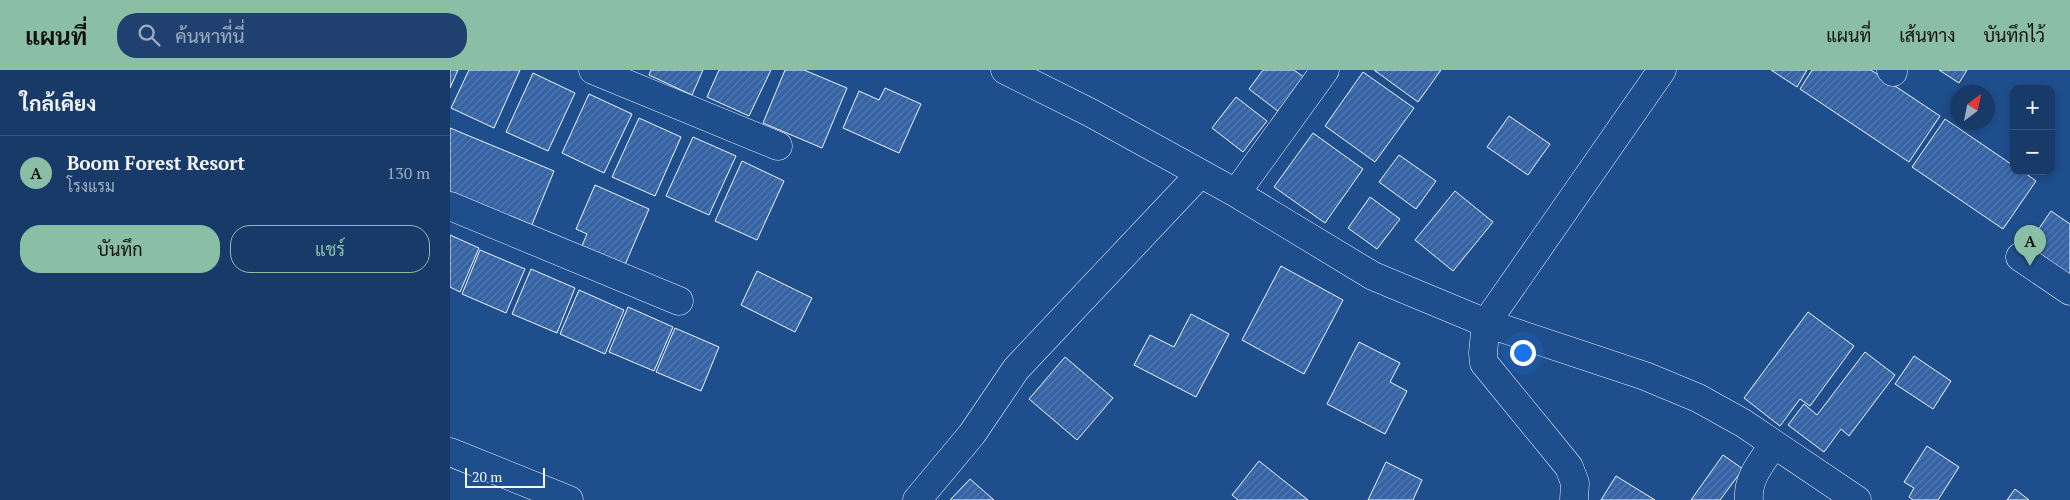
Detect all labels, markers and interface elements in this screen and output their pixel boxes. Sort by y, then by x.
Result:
search box [117,13,467,58]
text: แผนที่ [25,20,87,52]
icon: search [135,21,163,49]
text: ค้นหาที่นี่ [175,23,245,48]
text: แผนที่ [1826,23,1871,47]
text: เส้นทาง [1899,23,1955,47]
text: บันทึกไว้ [1983,23,2045,47]
north arrow [1950,85,1995,130]
map controls [2010,85,2055,175]
button: + [2010,85,2055,130]
text: ใกล้เคียง [20,89,96,117]
button: − [2010,130,2055,175]
text: Boom Forest Resort [67,150,245,175]
text: A [30,162,42,184]
text: 130 m [387,162,430,184]
text: โรงแรม [67,175,115,197]
button: บันทึก [20,225,220,273]
button: แชร์ [230,225,430,273]
pin: A [2014,225,2046,266]
your location [1510,340,1536,366]
scale bar [465,465,545,488]
text: 20 m [472,467,502,486]

